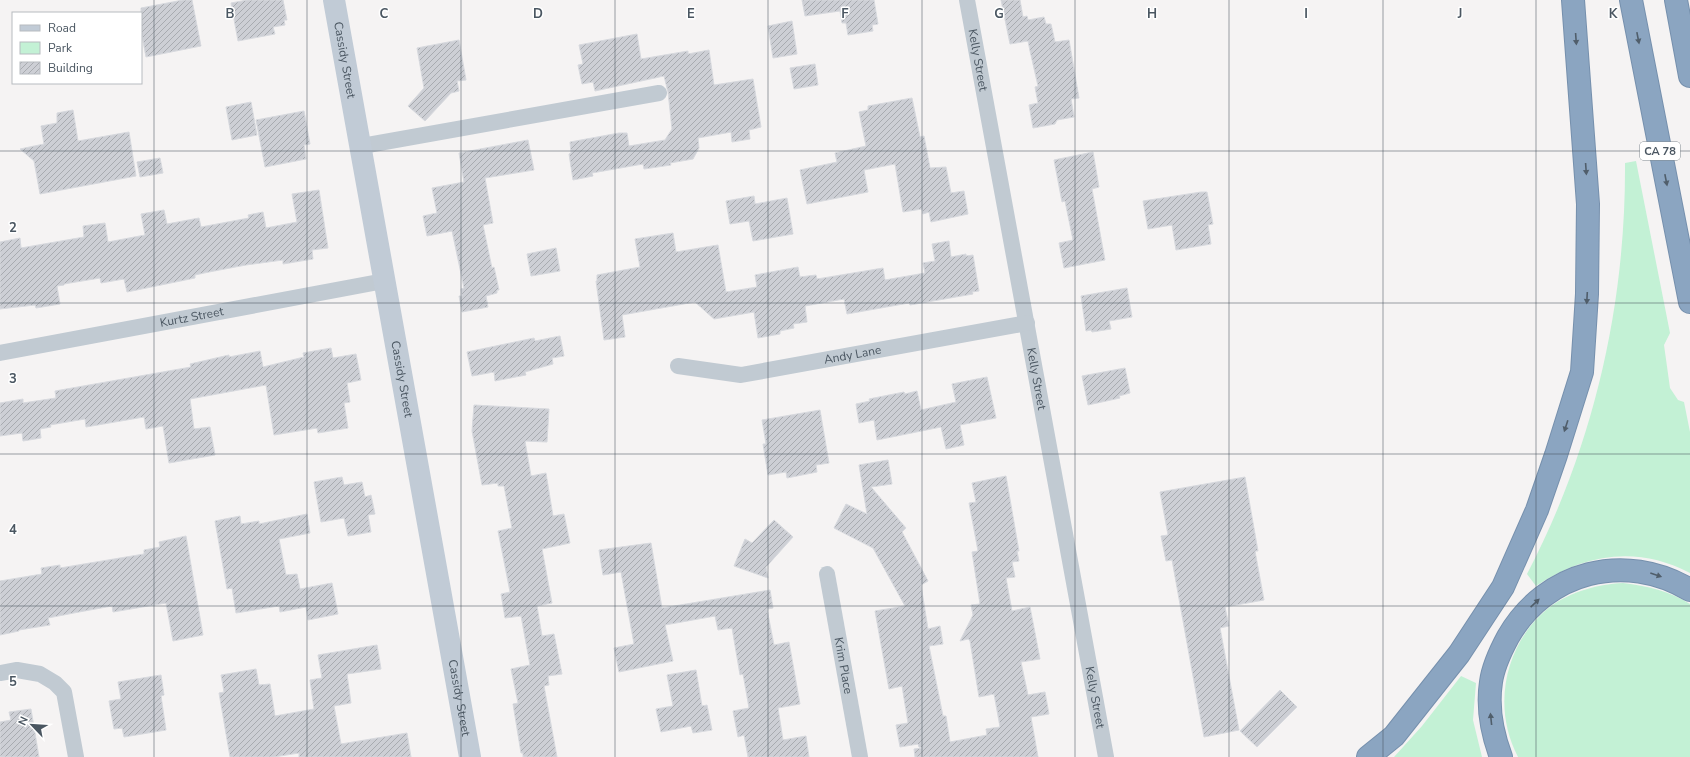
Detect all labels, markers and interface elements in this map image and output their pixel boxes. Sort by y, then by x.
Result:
text: B [226,5,235,23]
text: C [380,5,389,23]
text: D [533,5,543,23]
text: E [687,5,695,23]
text: F [841,5,849,23]
text: G [994,5,1004,23]
text: H [1147,5,1157,23]
text: I [1304,5,1308,23]
text: J [1457,5,1462,23]
text: K [1609,5,1618,23]
legend [12,12,142,84]
text: Road [48,20,76,36]
street label: Cassidy Street [330,20,360,100]
street label: Kelly Street [964,28,992,93]
one-way arrow [1636,32,1642,44]
one-way arrow [1572,33,1579,45]
text: Park [48,40,73,56]
text: Building [48,60,93,76]
road number: CA 78 [1640,142,1680,160]
one-way arrow [1582,162,1589,175]
one-way arrow [1663,173,1669,186]
text: 2 [9,219,17,237]
one-way arrow [1584,292,1590,305]
street label: Kurtz Street [159,303,226,331]
street label: Cassidy Street [387,339,417,419]
street label: Andy Lane [823,342,882,368]
street label: Kelly Street [1023,346,1050,412]
text: 3 [9,370,17,388]
one-way arrow [1563,420,1569,432]
text: 4 [9,521,17,539]
one-way arrow [1651,573,1663,579]
one-way arrow [1530,598,1540,607]
street label: Krim Place [831,636,856,695]
street label: Cassidy Street [445,658,474,738]
street label: Kelly Street [1082,665,1109,730]
text: 5 [9,673,17,691]
north arrow [12,705,52,745]
one-way arrow [1488,713,1494,725]
text: N [15,714,32,728]

